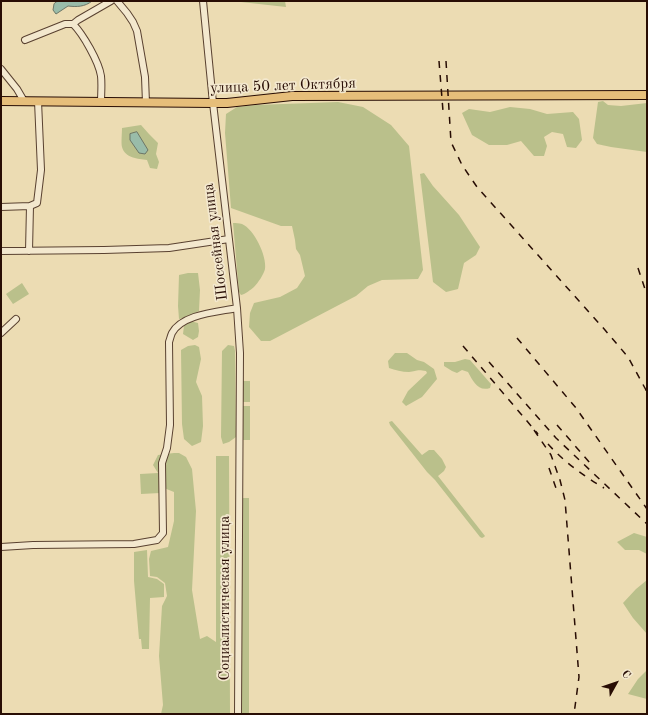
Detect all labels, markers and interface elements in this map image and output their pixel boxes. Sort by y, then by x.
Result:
street label: улица 50 лет Октября [210,74,356,98]
street label: Шоссейная улица [200,182,232,302]
street label: Социалистическая улица [216,516,234,680]
north arrow [596,663,636,703]
text: С [619,669,632,681]

